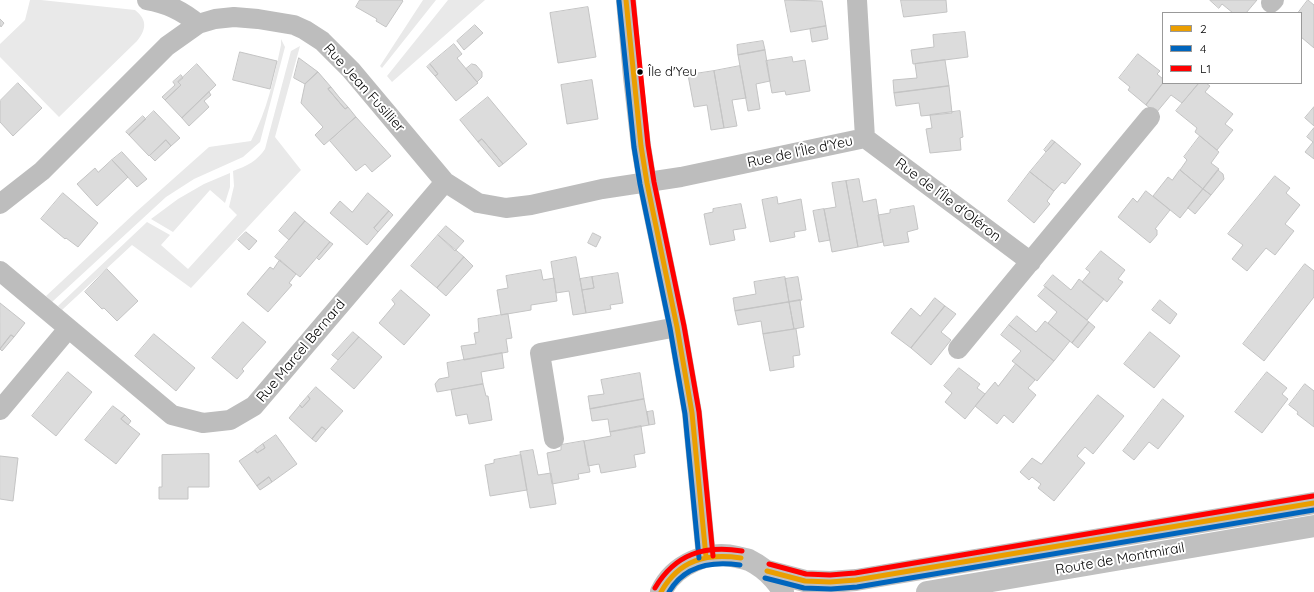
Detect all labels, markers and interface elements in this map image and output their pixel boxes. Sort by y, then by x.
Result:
legend [1162,12,1302,84]
text: 2 [1200,21,1207,36]
street label: Rue Jean Fusillier [320,40,408,136]
text: 4 [1200,41,1206,56]
text: L1 [1200,61,1211,76]
place label: Île d'Yeu [648,64,697,80]
marker: Île d'Yeu [635,67,645,77]
street label: Rue de l'Île d'Yeu [746,133,854,171]
street label: Rue de l'Île d'Oléron [892,155,1004,245]
street label: Rue Marcel Bernard [253,296,349,406]
street label: Route de Montmirail [1054,539,1186,579]

